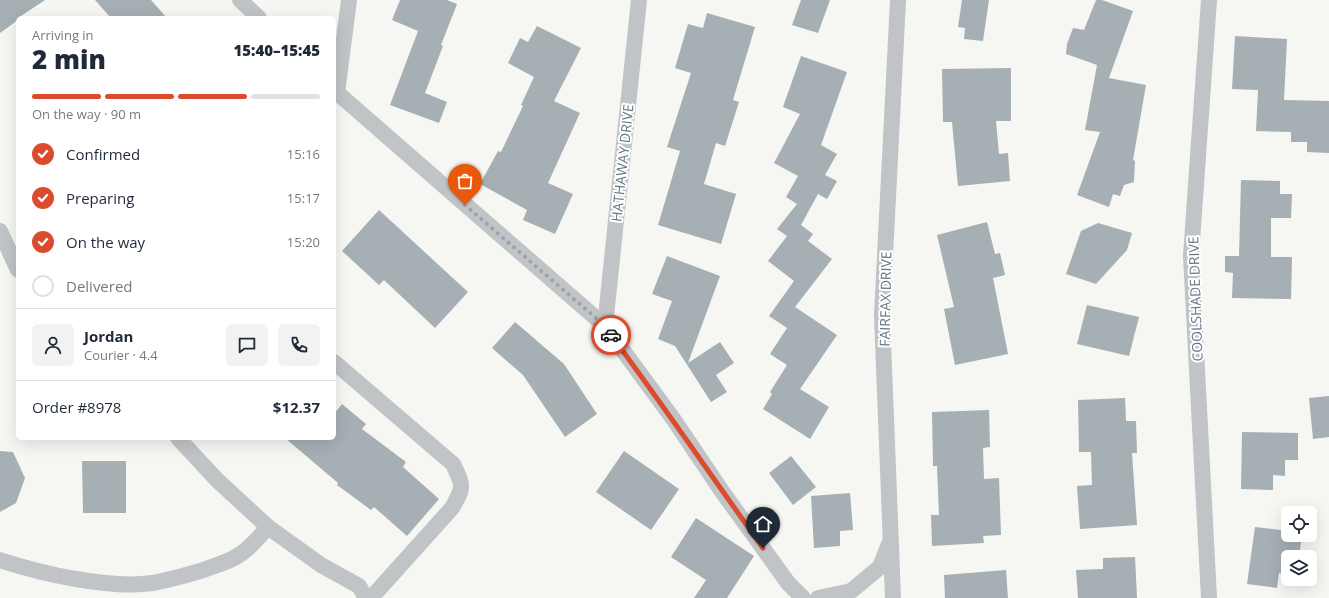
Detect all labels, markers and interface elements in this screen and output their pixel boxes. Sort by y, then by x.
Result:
text: Arriving in [32,26,94,44]
text: 15:40–15:45 [234,40,320,60]
text: 2 min [32,41,106,77]
street label: HATHAWAY DRIVE [606,103,638,223]
text: On the way · 90 m [32,105,141,123]
icon: check [32,143,54,165]
text: Confirmed [66,144,140,164]
text: 15:16 [287,145,320,163]
pin [448,164,482,205]
icon: bag [454,170,476,192]
icon: check [32,187,54,209]
text: Preparing [66,188,134,208]
text: 15:17 [287,189,320,207]
icon: check [32,231,54,253]
text: On the way [66,232,145,252]
text: 15:20 [287,233,320,251]
street label: COOLSHADE DRIVE [1183,236,1207,362]
street label: FAIRFAX DRIVE [875,251,895,347]
text: Delivered [66,276,133,296]
courier [591,315,631,355]
button: person [32,324,74,366]
button: chat [226,324,268,366]
button: phone [278,324,320,366]
icon: car [600,324,622,346]
text: Jordan [84,326,133,346]
text: Courier · 4.4 [84,346,158,364]
text: Order #8978 [32,397,121,417]
text: $12.37 [273,397,320,417]
map controls [1281,506,1317,586]
button: locate [1281,506,1317,542]
pin [746,507,780,548]
icon: home [752,513,774,535]
button: layers [1281,550,1317,586]

